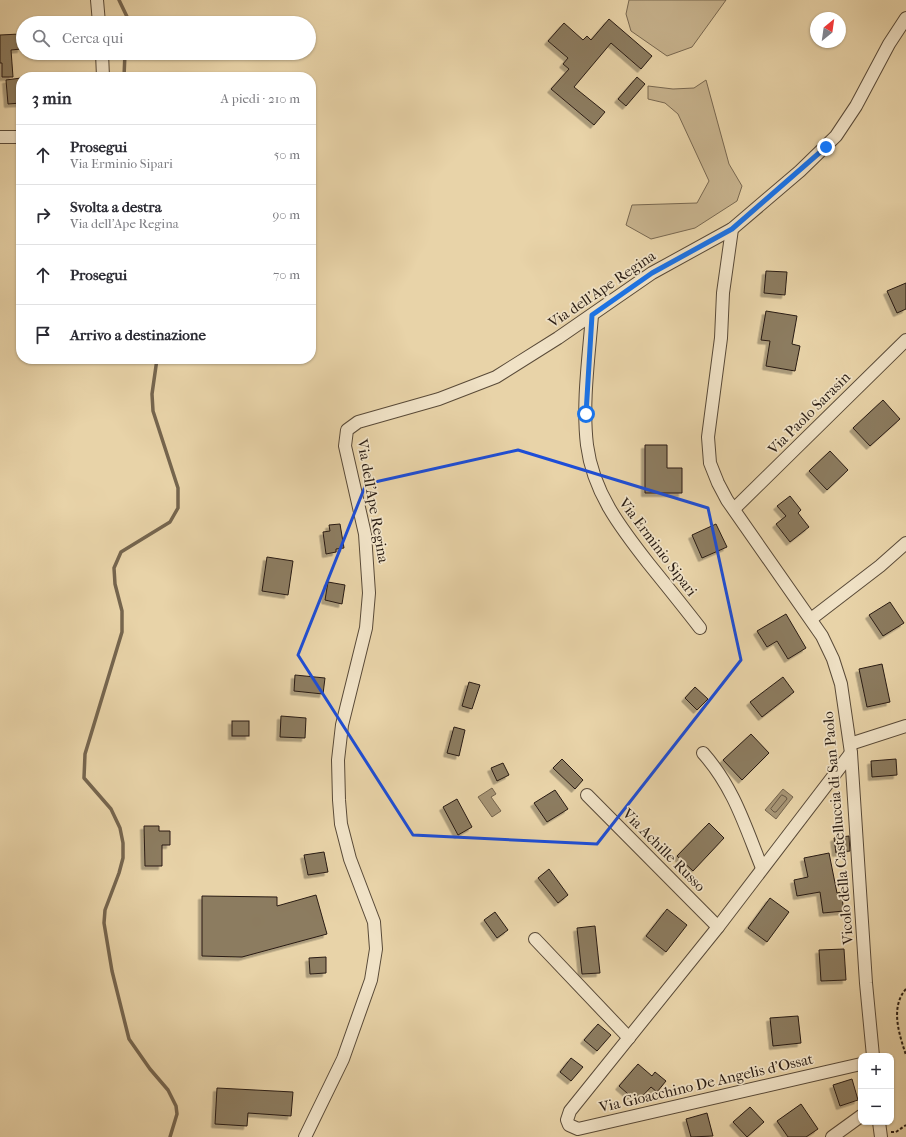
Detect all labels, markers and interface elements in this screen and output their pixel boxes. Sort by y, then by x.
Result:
north arrow [810,12,846,48]
search box [16,16,316,60]
icon: search [30,27,52,49]
text: Cerca qui [62,29,123,47]
text: 3 min [32,88,72,108]
text: A piedi · 210 m [220,91,300,106]
text: Prosegui [70,138,127,156]
route end [817,138,835,156]
icon: ahead [32,144,54,166]
text: 50 m [274,147,300,162]
text: Via Erminio Sipari [70,156,173,171]
text: Svolta a destra [70,198,162,216]
icon: right [32,204,54,226]
text: 90 m [272,207,300,222]
text: Via dell'Ape Regina [70,216,179,231]
street label: Via dell'Ape Regina [544,246,660,332]
icon: ahead [32,264,54,286]
text: Prosegui [70,266,127,284]
text: 70 m [273,267,300,282]
icon: arrive [32,324,54,346]
text: Arrivo a destinazione [70,326,206,344]
street label: Via Paolo Sarasin [763,368,854,459]
route start [577,405,595,423]
street label: Via dell'Ape Regina [353,437,393,565]
street label: Via Erminio Sipari [615,493,701,600]
street label: Vicolo della Castelluccia di San Paolo [819,710,857,946]
street label: Via Achille Russo [618,804,710,896]
street label: Via Gioacchino De Angelis d'Ossat [596,1049,815,1117]
map controls [858,1053,894,1125]
button: + [858,1053,894,1089]
button: − [858,1089,894,1125]

